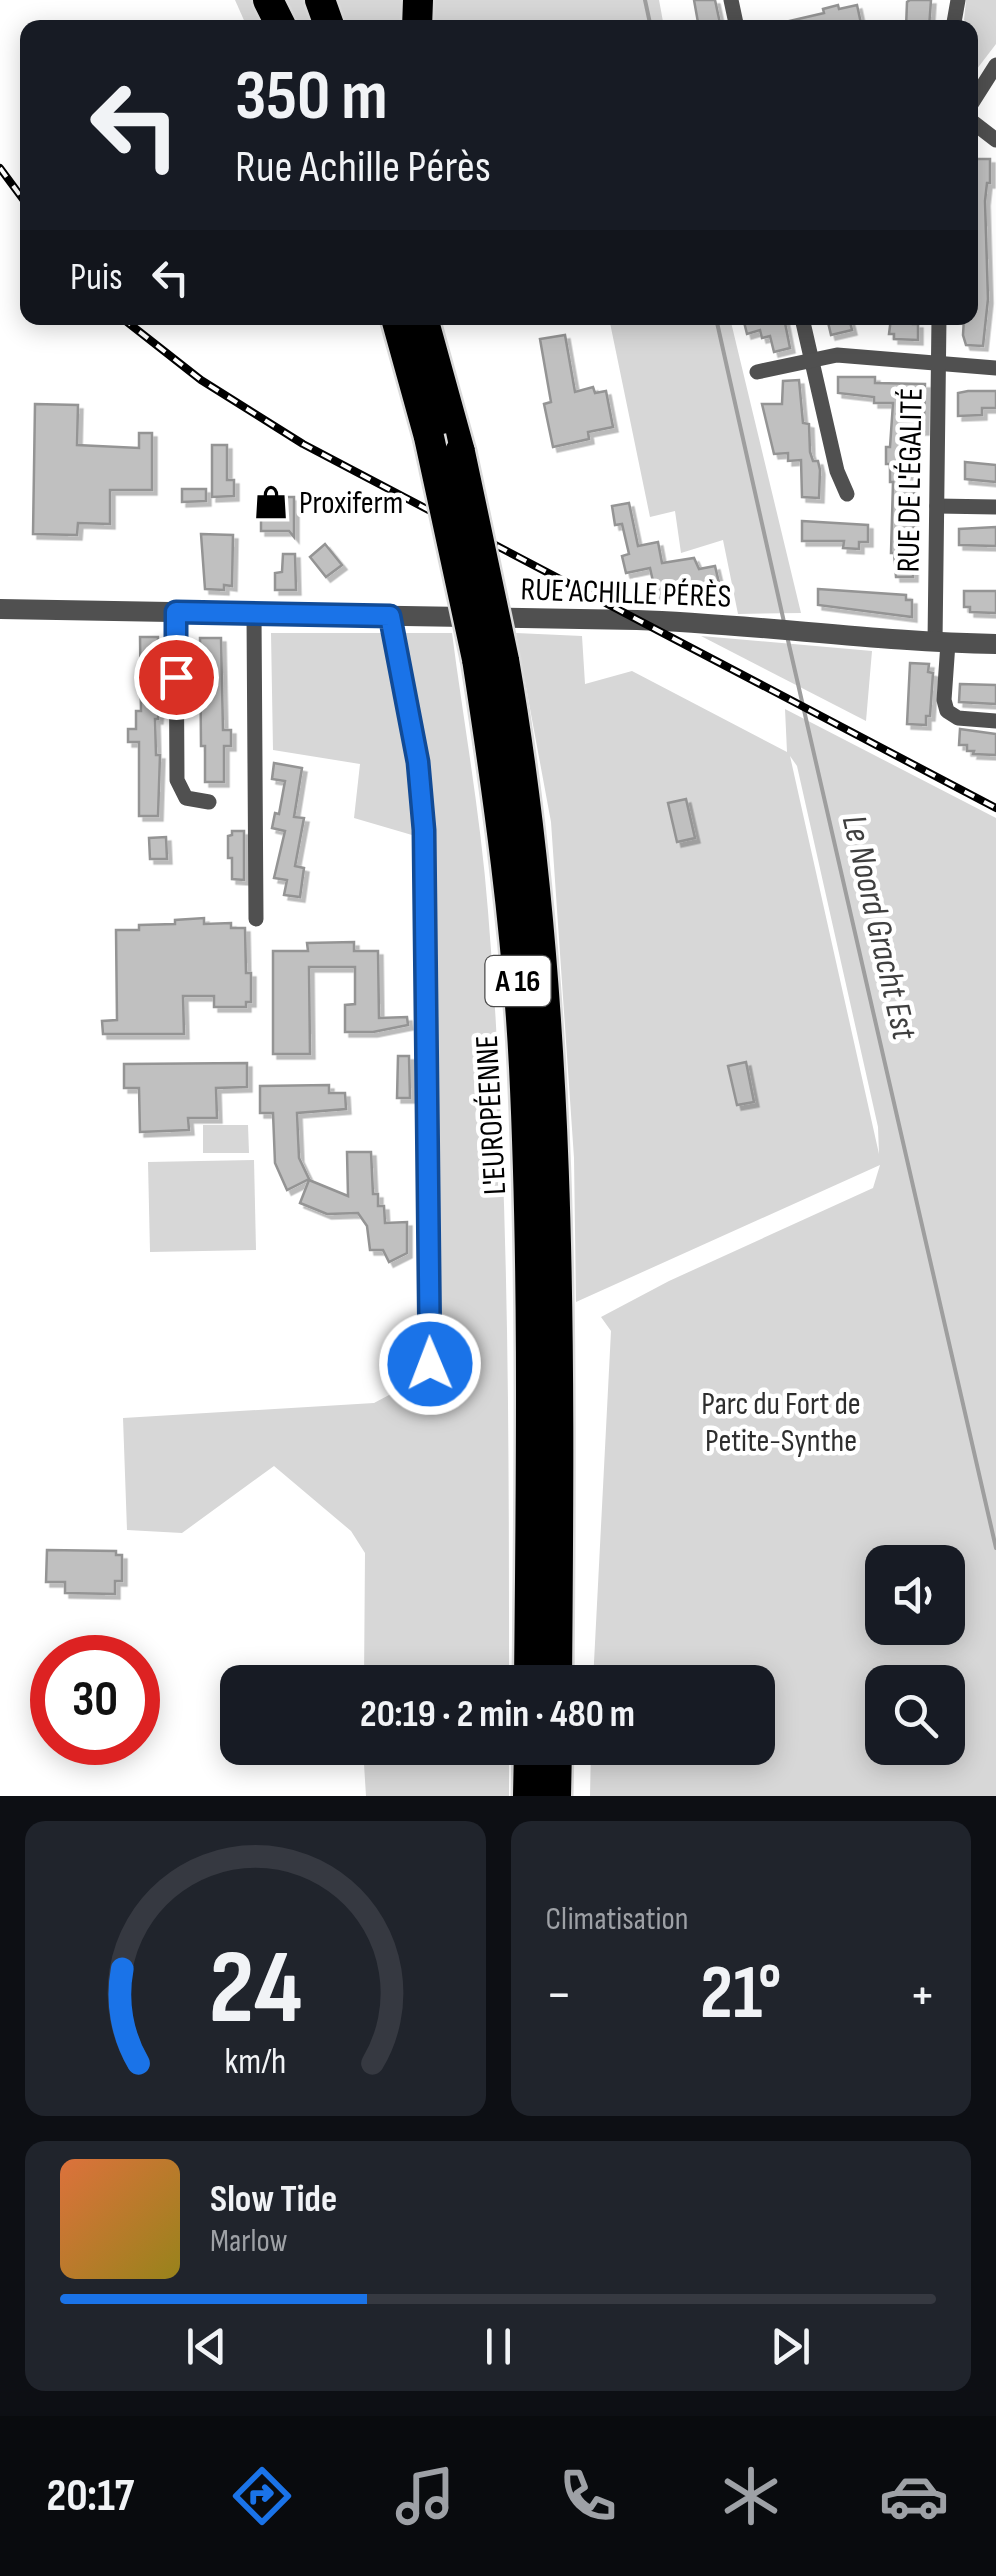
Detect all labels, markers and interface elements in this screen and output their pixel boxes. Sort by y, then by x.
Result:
text: 350 m [235,55,388,139]
icon: left [70,60,200,190]
text: Rue Achille Pérès [235,140,491,195]
icon: left [143,250,198,305]
text: Puis [70,255,123,300]
street label: RUE DE L'ÉGALITÉ [889,387,932,573]
shop icon: Proxiferm [252,483,290,521]
place label: Proxiferm [299,484,403,523]
street label: RUE ACHILLE PÉRÈS [520,570,732,617]
pin [134,635,219,720]
icon: arrive [149,650,204,705]
water label: Le Noord Gracht Est [832,811,926,1045]
road number: A 16 [486,956,550,1006]
street label: L'EUROPÉENNE [468,1034,515,1196]
position arrow [378,1312,482,1416]
park label: Parc du Fort de Petite-Synthe [701,1385,861,1461]
map controls [865,1545,965,1765]
button: sound [865,1545,965,1645]
speed limit sign: 30 [30,1635,160,1765]
button: search [865,1665,965,1765]
text: 20:19 · 2 min · 480 m [360,1692,635,1737]
text: Climatisation [546,1900,689,1939]
text: 24 [208,1927,302,2052]
text: 21° [700,1949,781,2040]
text: − [546,1962,572,2029]
text: + [909,1962,936,2029]
text: km/h [224,2041,286,2084]
text: Slow Tide [210,2177,337,2222]
text: Marlow [210,2222,288,2261]
icon: previous [179,2319,234,2374]
icon: pause [471,2319,526,2374]
icon: next [763,2319,818,2374]
icon: directions [227,2461,297,2531]
icon: music [390,2461,460,2531]
icon: phone [553,2461,623,2531]
icon: climate [716,2461,786,2531]
icon: car [879,2461,949,2531]
text: 20:17 [47,2469,134,2524]

